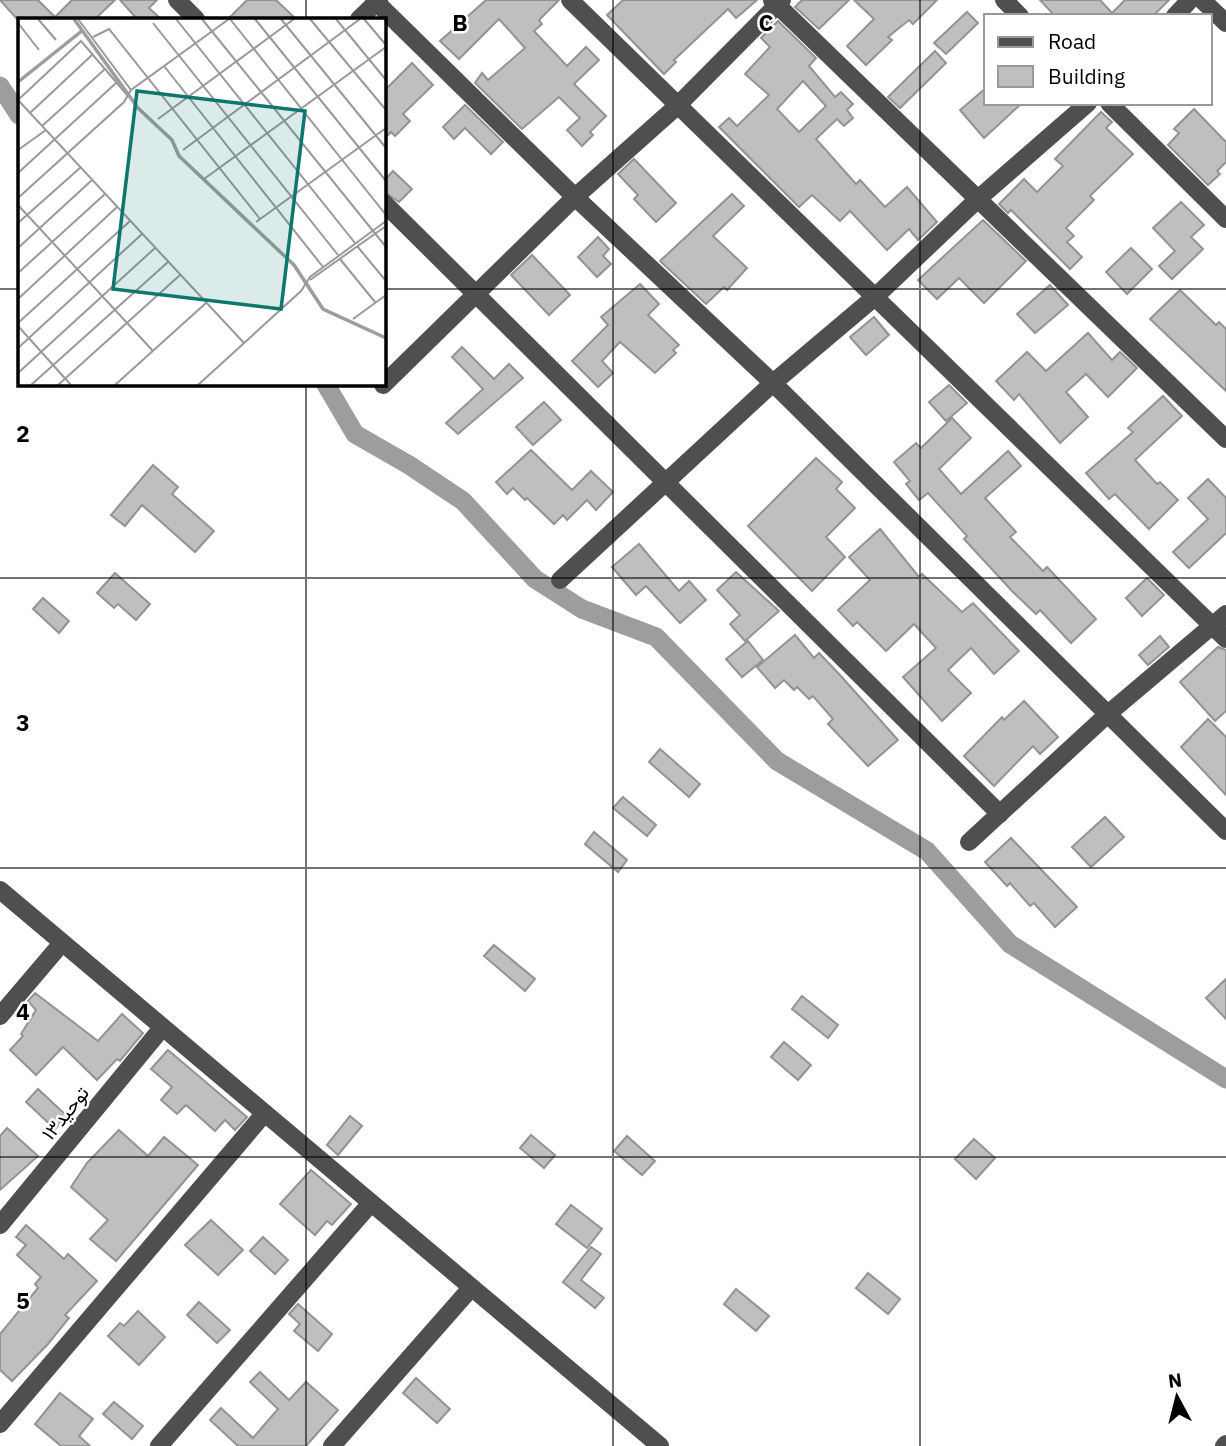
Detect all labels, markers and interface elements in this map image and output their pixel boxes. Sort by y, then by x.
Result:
text: B [452,7,468,37]
text: C [759,7,774,37]
legend [984,14,1212,105]
inset map [18,18,385,385]
text: Road [1048,27,1096,55]
text: Building [1048,62,1125,90]
text: 2 [16,418,30,448]
text: 3 [16,707,30,737]
text: 4 [16,996,30,1026]
street label: توحید۱۳ [36,1081,94,1145]
text: 5 [16,1285,30,1315]
north arrow [1142,1362,1212,1432]
text: N [1167,1367,1183,1393]

